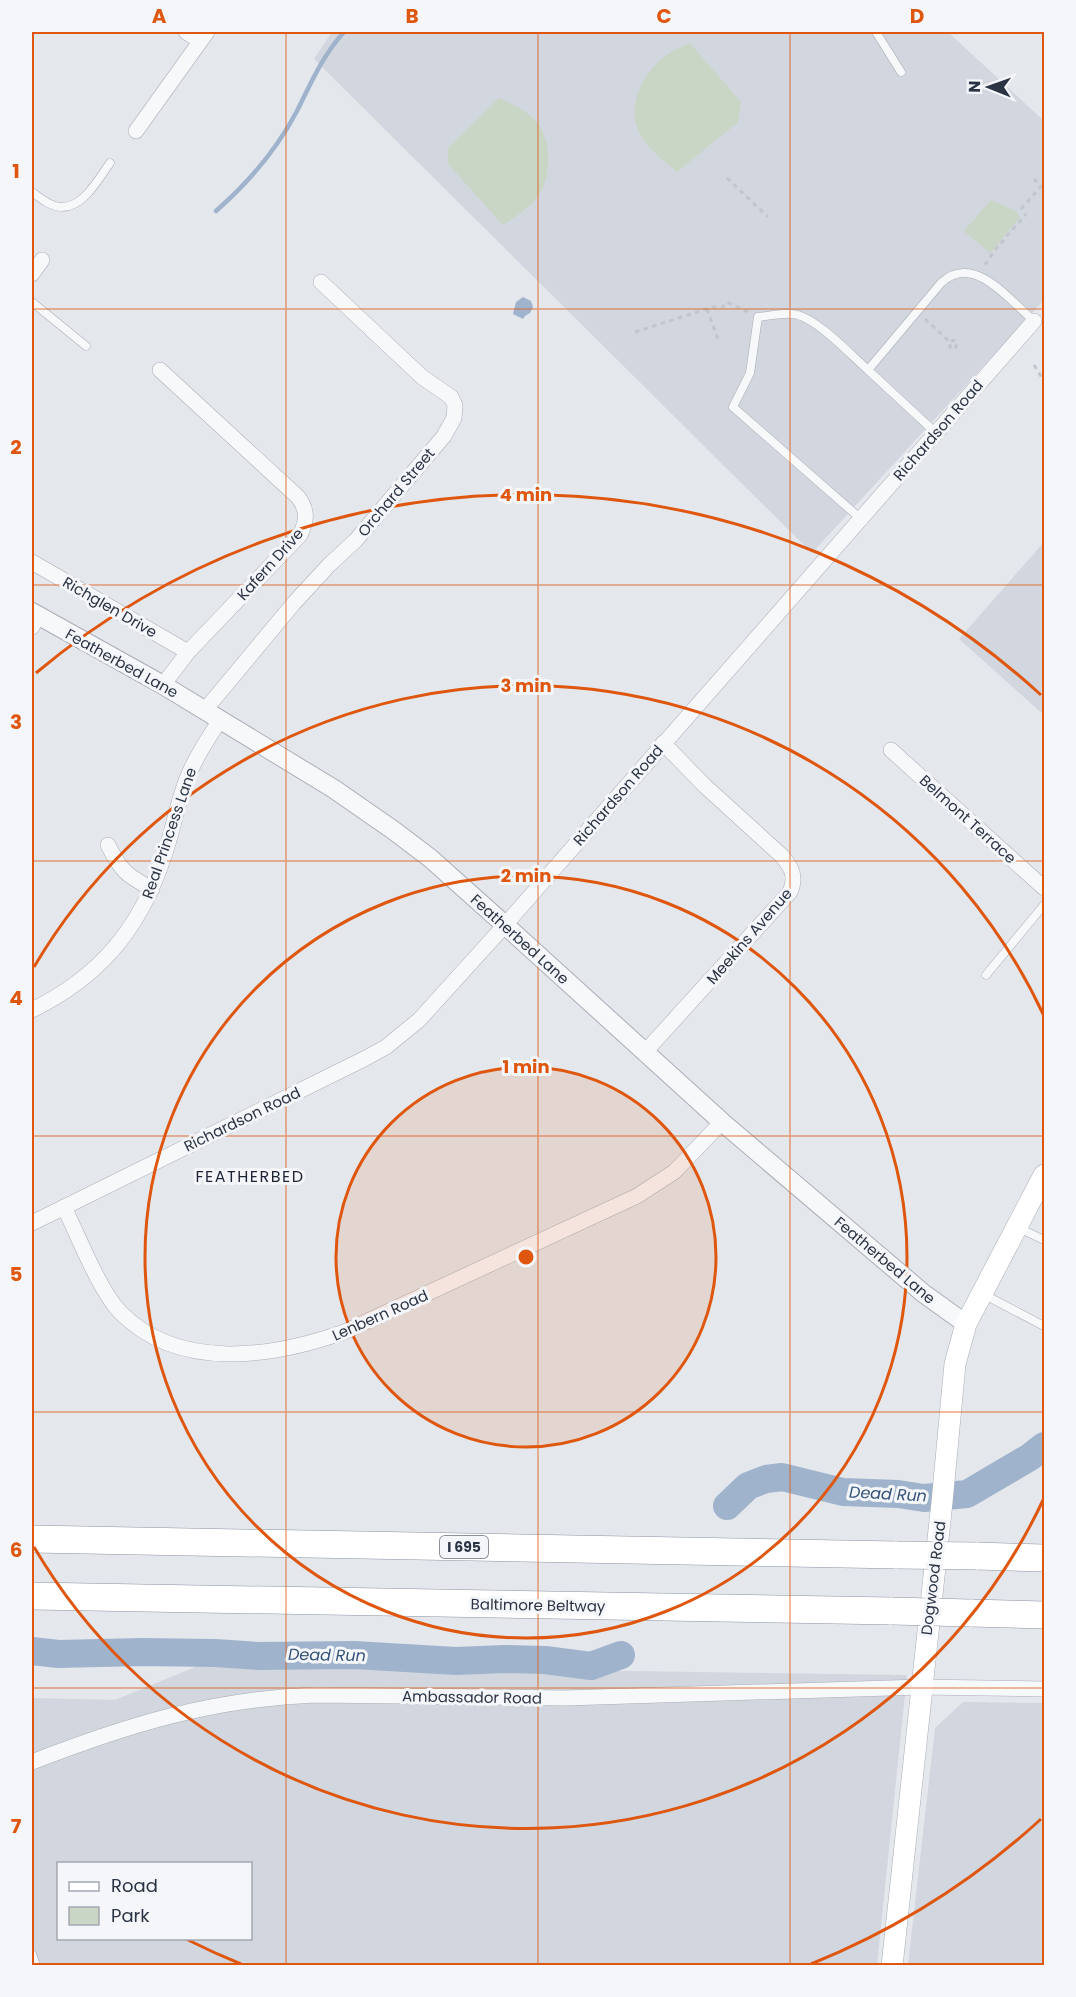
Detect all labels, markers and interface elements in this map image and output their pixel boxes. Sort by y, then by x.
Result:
text: A [152,2,167,30]
text: B [405,2,419,30]
text: C [656,2,672,30]
text: D [910,2,924,30]
north arrow [959,57,1019,117]
text: N [963,81,986,93]
text: 1 [12,157,20,185]
street label: Richardson Road [888,375,988,485]
text: 2 [10,433,22,461]
street label: Orchard Street [353,443,439,541]
text: 4 min [500,482,552,507]
street label: Kafern Drive [232,523,308,605]
street label: Richglen Drive [59,571,161,643]
street label: Featherbed Lane [62,623,182,703]
text: 3 min [500,673,552,698]
text: 3 [10,708,22,736]
street label: Richardson Road [568,740,668,850]
street label: Real Princess Lane [137,765,201,901]
street label: Belmont Terrace [915,770,1021,868]
text: 2 min [501,863,551,888]
street label: Meekins Avenue [701,884,797,988]
street label: Featherbed Lane [466,889,574,989]
text: 4 [9,984,23,1012]
text: 1 min [502,1054,550,1079]
street label: Richardson Road [180,1082,304,1156]
district label: FEATHERBED [195,1165,305,1188]
street label: Featherbed Lane [830,1211,940,1309]
centre of rings [516,1247,536,1267]
text: 5 [10,1260,23,1288]
street label: Lenbern Road [329,1284,431,1346]
water label: Dead Run [849,1480,927,1508]
street label: Dogwood Road [916,1520,950,1636]
text: 6 [10,1536,22,1564]
road number: I 695 [440,1536,488,1558]
street label: Baltimore Beltway [470,1593,606,1617]
water label: Dead Run [288,1643,366,1667]
street label: Ambassador Road [402,1685,542,1709]
text: 7 [11,1812,22,1840]
legend [57,1862,252,1940]
text: Road [111,1873,158,1898]
text: Park [111,1903,150,1928]

